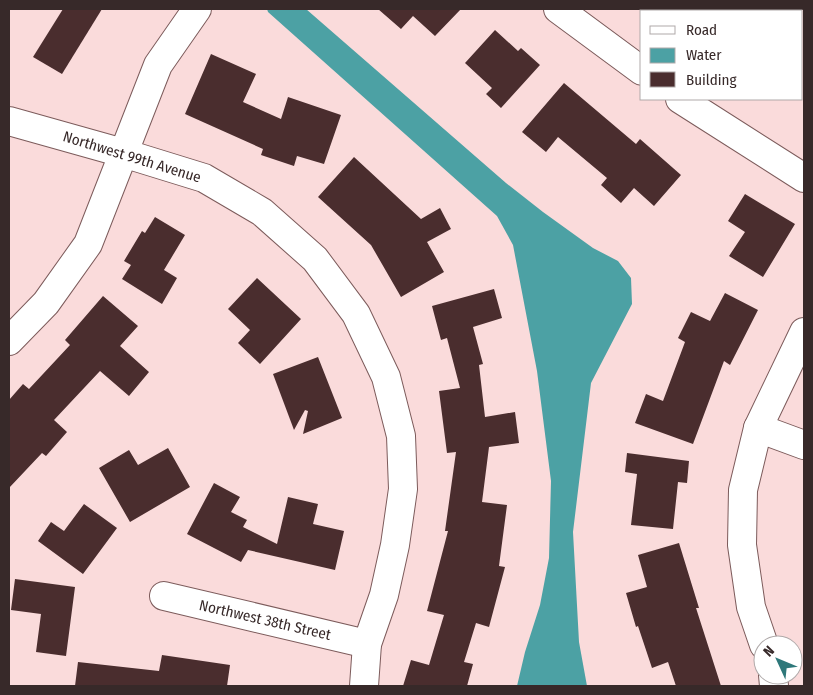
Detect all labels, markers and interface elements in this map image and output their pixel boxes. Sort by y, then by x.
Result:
legend [640,10,803,100]
text: Road [686,21,717,39]
text: Water [686,46,722,64]
text: Building [686,71,737,89]
street label: Northwest 99th Avenue [61,127,203,187]
street label: Northwest 38th Street [197,596,333,644]
north arrow [753,635,803,685]
text: N [760,642,778,660]

